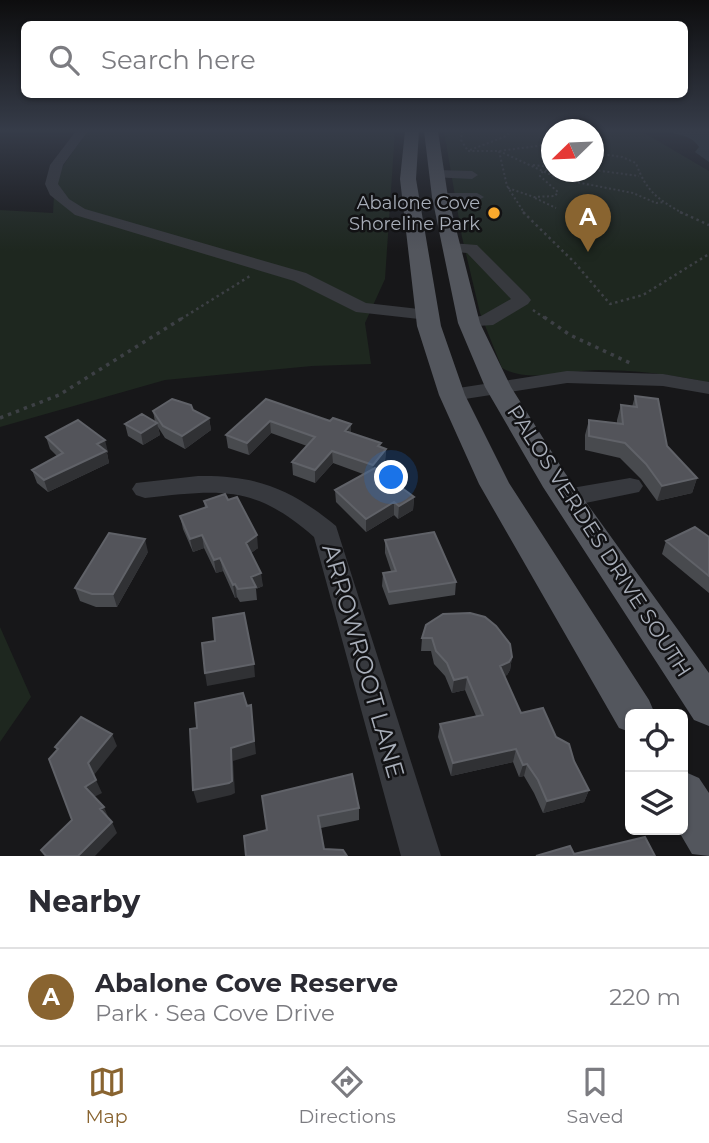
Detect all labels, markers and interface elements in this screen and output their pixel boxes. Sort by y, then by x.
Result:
search box [21,21,688,98]
icon: search [45,41,83,79]
text: Search here [101,44,256,76]
north arrow [541,119,604,182]
place label: Abalone Cove Shoreline Park [349,192,480,235]
pin: A [565,194,611,252]
marker: Abalone Cove Shoreline Park [486,205,502,221]
street label: PALOS VERDES DRIVE SOUTH [502,400,697,681]
your location [374,460,408,494]
street label: ARROWROOT LANE [316,540,411,781]
map controls [625,709,688,835]
button: locate [625,709,688,772]
button: layers [625,772,688,835]
text: Nearby [28,883,140,920]
text: Abalone Cove Reserve [95,967,398,999]
text: A [42,983,60,1011]
text: 220 m [609,983,681,1011]
text: Park · Sea Cove Drive [95,999,335,1027]
tab: Map [85,1063,128,1128]
tab: Directions [298,1063,396,1128]
tab: Saved [567,1063,624,1128]

